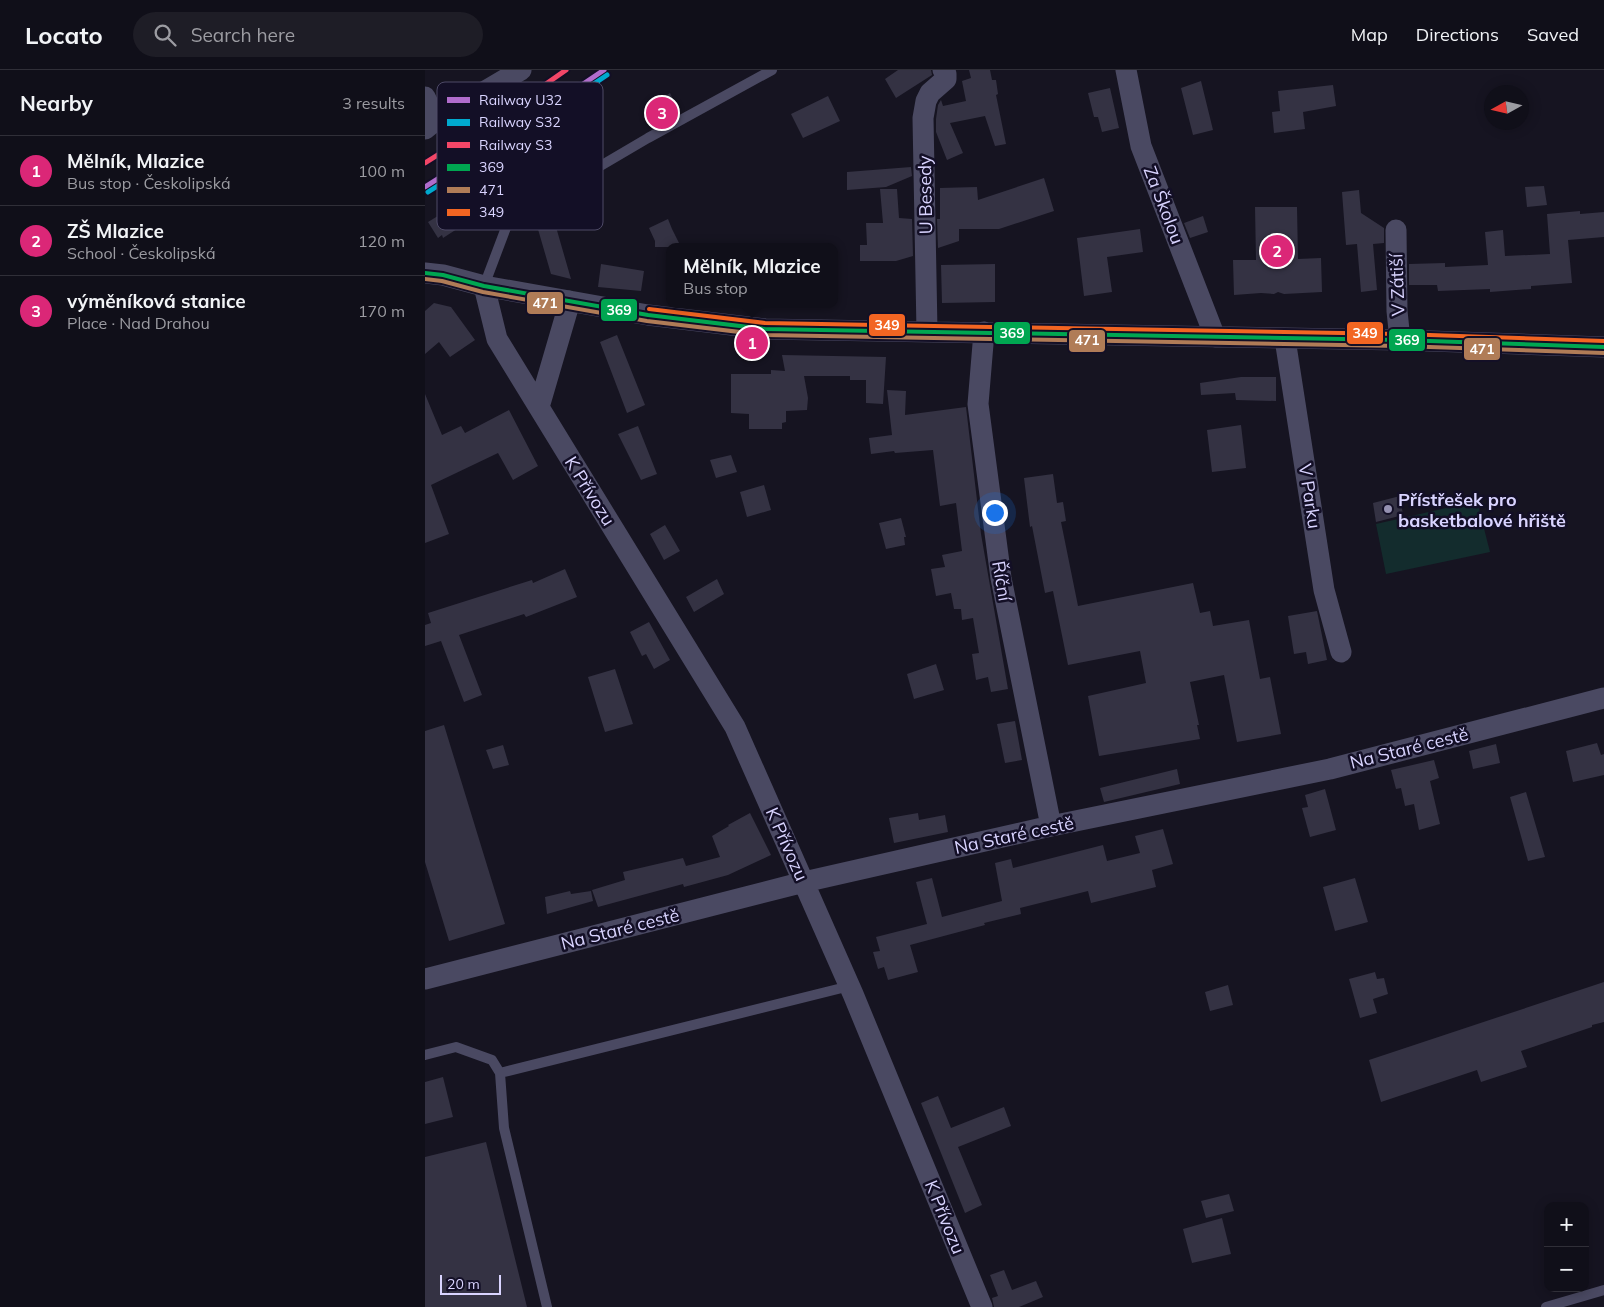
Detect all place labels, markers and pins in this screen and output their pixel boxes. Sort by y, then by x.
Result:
pin: 3 [646,94,678,132]
pin: 2 [1261,232,1293,270]
pin: 1 [736,324,768,362]
place label: Přístřešek pro basketbalové hřiště [1398,488,1566,532]
marker: Přístřešek pro basketbalové hřiště [1382,503,1394,515]

